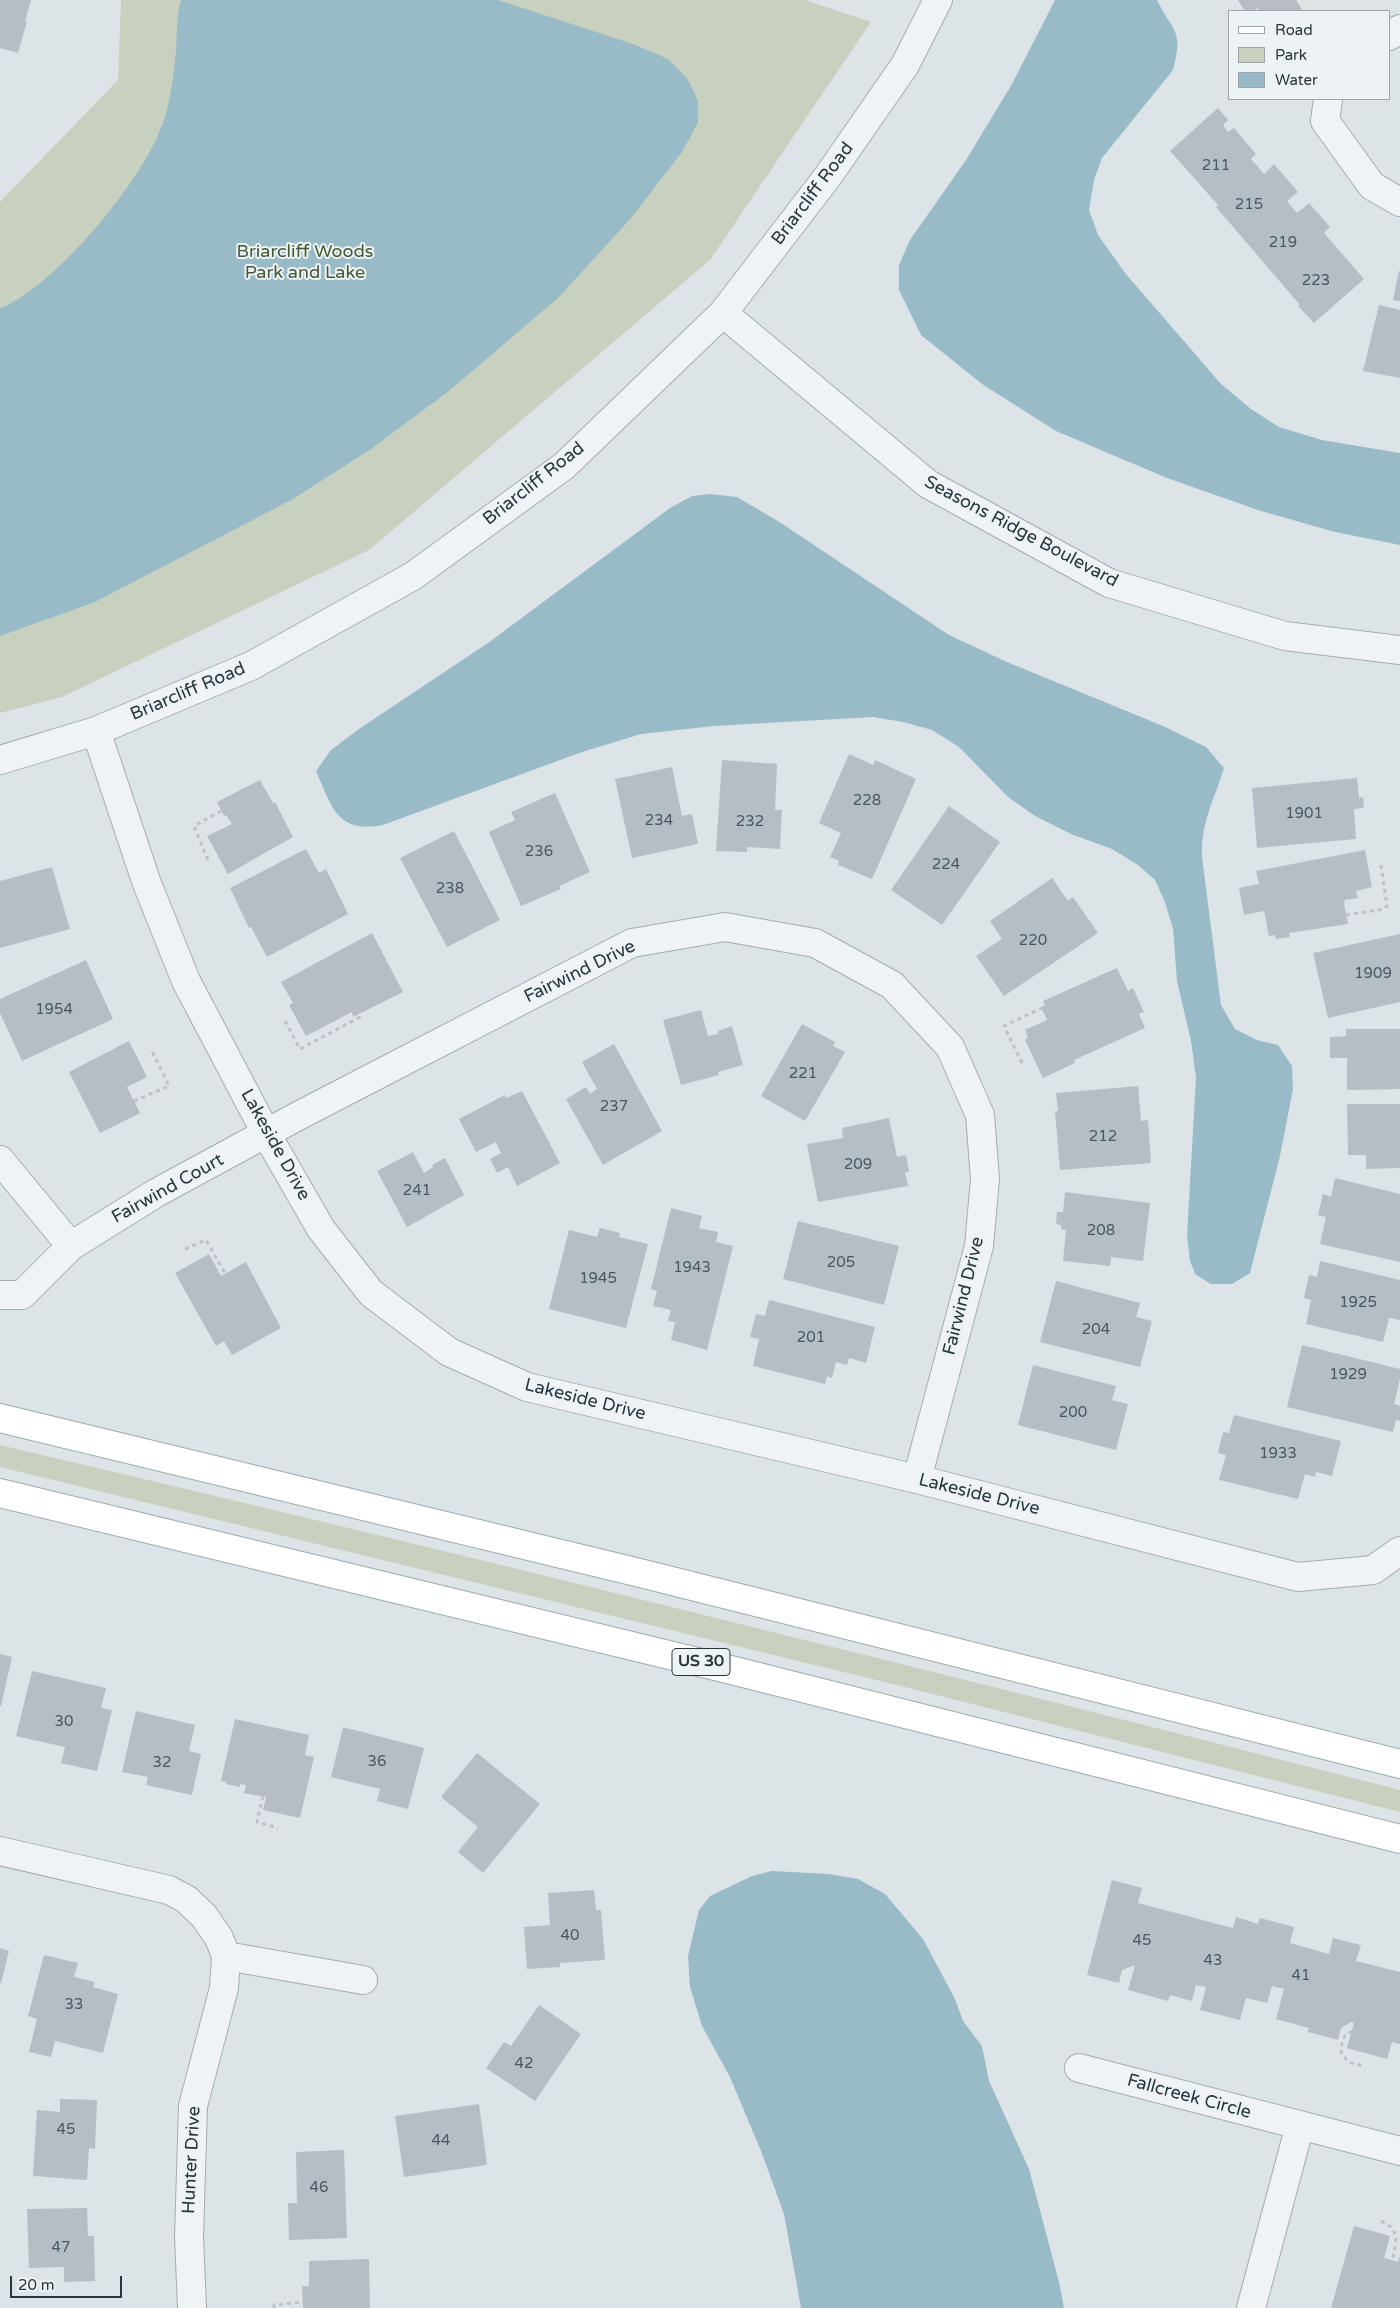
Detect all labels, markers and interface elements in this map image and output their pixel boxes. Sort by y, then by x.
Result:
legend [1228,10,1390,100]
text: Road [1275,21,1313,39]
text: Park [1275,46,1307,64]
text: Water [1275,71,1318,89]
street label: Briarcliff Road [767,138,859,250]
house number: 211 [1202,157,1230,175]
house number: 215 [1235,196,1263,214]
house number: 219 [1269,234,1297,252]
park label: Briarcliff Woods Park and Lake [237,241,373,284]
house number: 223 [1302,272,1330,290]
street label: Briarcliff Road [479,438,589,530]
street label: Seasons Ridge Boulevard [920,472,1122,592]
street label: Briarcliff Road [127,658,249,726]
house number: 228 [853,792,881,810]
house number: 1901 [1285,805,1323,823]
house number: 234 [645,812,673,830]
house number: 232 [736,813,764,831]
house number: 236 [525,843,553,861]
house number: 224 [932,856,960,874]
house number: 238 [436,880,464,898]
house number: 220 [1019,932,1047,950]
street label: Fairwind Drive [521,936,639,1008]
house number: 1909 [1354,965,1392,983]
house number: 1954 [35,1001,73,1019]
house number: 221 [789,1065,817,1083]
street label: Lakeside Drive [235,1086,315,1204]
house number: 237 [600,1098,628,1116]
house number: 212 [1089,1128,1117,1146]
street label: Fairwind Court [108,1149,228,1229]
house number: 209 [844,1156,872,1174]
house number: 241 [403,1182,431,1200]
house number: 208 [1087,1222,1115,1240]
street label: Fairwind Drive [939,1235,989,1357]
house number: 205 [827,1254,855,1272]
house number: 1943 [673,1259,711,1277]
house number: 1945 [579,1270,617,1288]
house number: 1925 [1339,1294,1377,1312]
house number: 204 [1082,1321,1110,1339]
house number: 201 [797,1329,825,1347]
house number: 1929 [1329,1366,1367,1384]
street label: Lakeside Drive [522,1375,648,1425]
house number: 200 [1059,1404,1087,1422]
house number: 1933 [1259,1445,1297,1463]
street label: Lakeside Drive [916,1470,1042,1520]
road number: US 30 [672,1648,730,1675]
house number: 30 [55,1713,73,1731]
house number: 36 [368,1753,386,1771]
house number: 32 [153,1754,171,1772]
house number: 40 [561,1927,579,1945]
house number: 45 [1133,1932,1151,1950]
house number: 43 [1204,1952,1222,1970]
house number: 41 [1292,1967,1310,1985]
house number: 33 [65,1996,83,2014]
house number: 42 [515,2055,533,2073]
street label: Fallcreek Circle [1125,2070,1253,2124]
street label: Hunter Drive [178,2106,206,2214]
house number: 45 [57,2121,75,2139]
house number: 44 [432,2132,450,2150]
house number: 46 [310,2179,328,2197]
house number: 47 [52,2239,70,2257]
scale bar [12,2266,125,2298]
text: 20 m [18,2276,55,2294]

